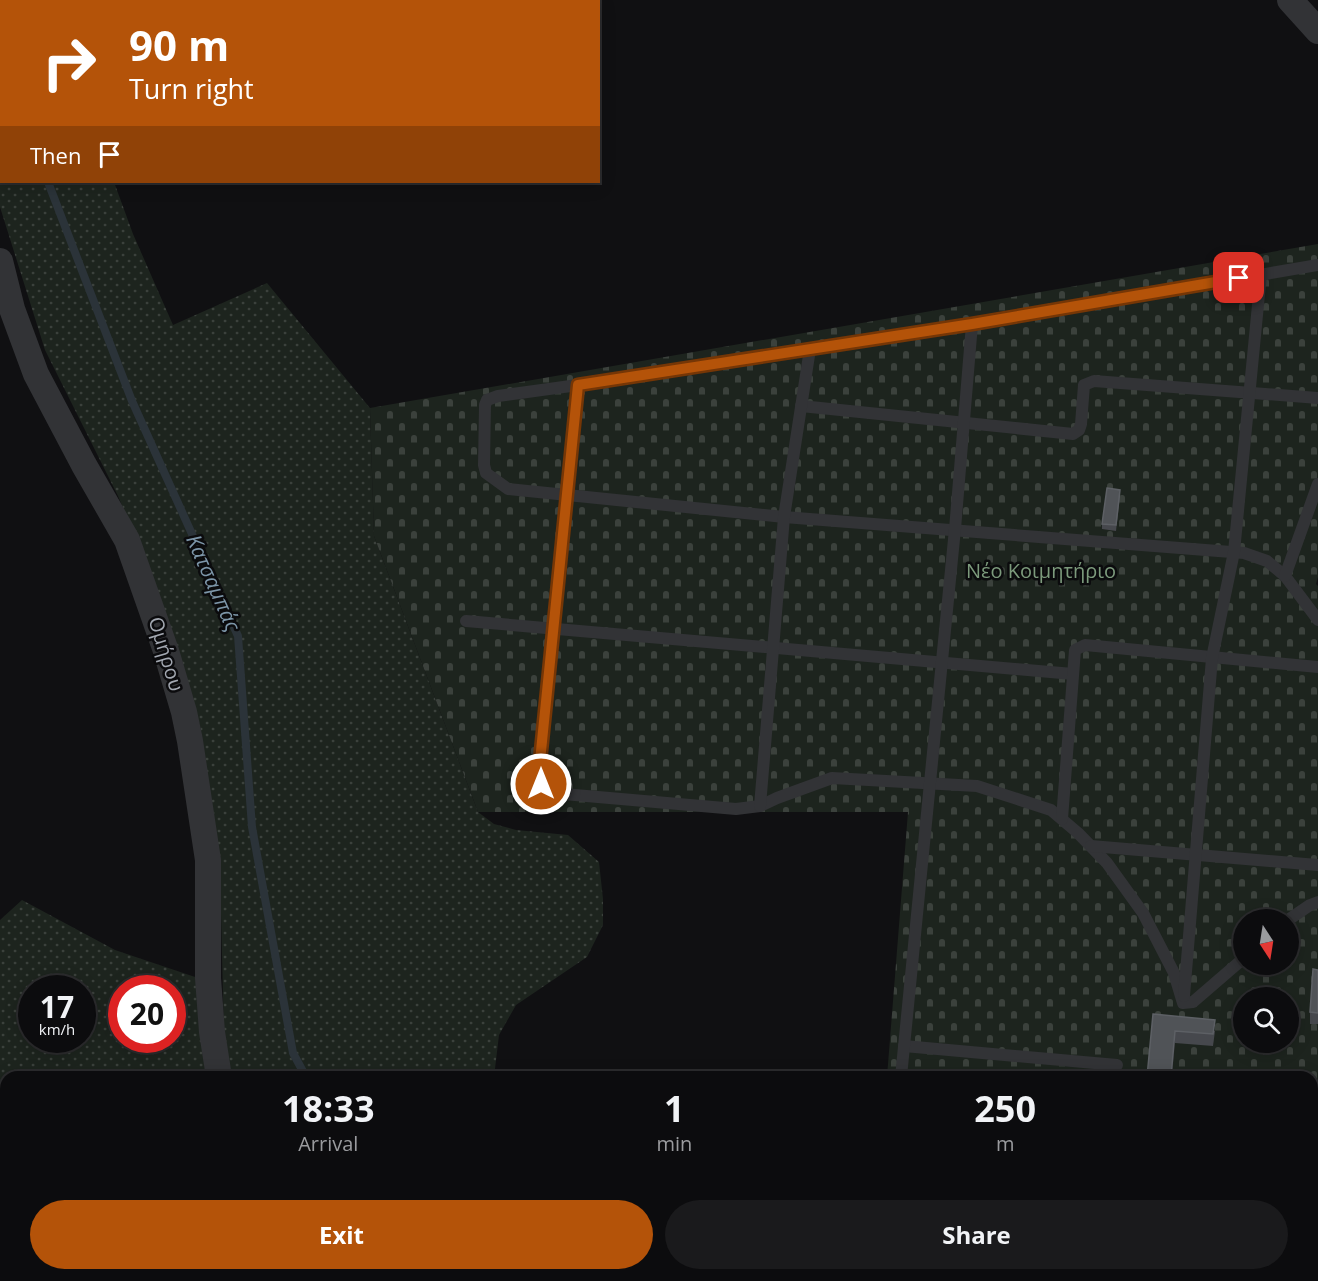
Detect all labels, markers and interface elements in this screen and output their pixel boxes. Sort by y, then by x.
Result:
text: 90 m [129,16,229,73]
icon: right [30,24,108,102]
text: Turn right [129,70,254,107]
icon: arrive [93,138,126,171]
text: Then [30,140,81,170]
pin [1213,252,1264,303]
icon: arrive [1222,261,1255,294]
water label: Κατσαμπάς [180,530,248,636]
park label: Νέο Κοιμητήριο [966,557,1116,584]
street label: Ομήρου [142,613,191,694]
position arrow [509,752,573,816]
north arrow [1233,909,1299,975]
map controls [1233,909,1299,1053]
speed limit sign: 20 [108,975,186,1053]
text: 17 [40,986,74,1027]
button: search [1233,987,1299,1053]
text: km/h [39,1019,75,1039]
text: 18:33 [282,1084,375,1133]
text: 1 [664,1084,685,1133]
text: 250 [974,1084,1036,1133]
text: Arrival [298,1130,358,1157]
text: min [656,1130,692,1157]
text: m [996,1130,1014,1157]
button: Exit [30,1200,653,1269]
button: Share [665,1200,1288,1269]

